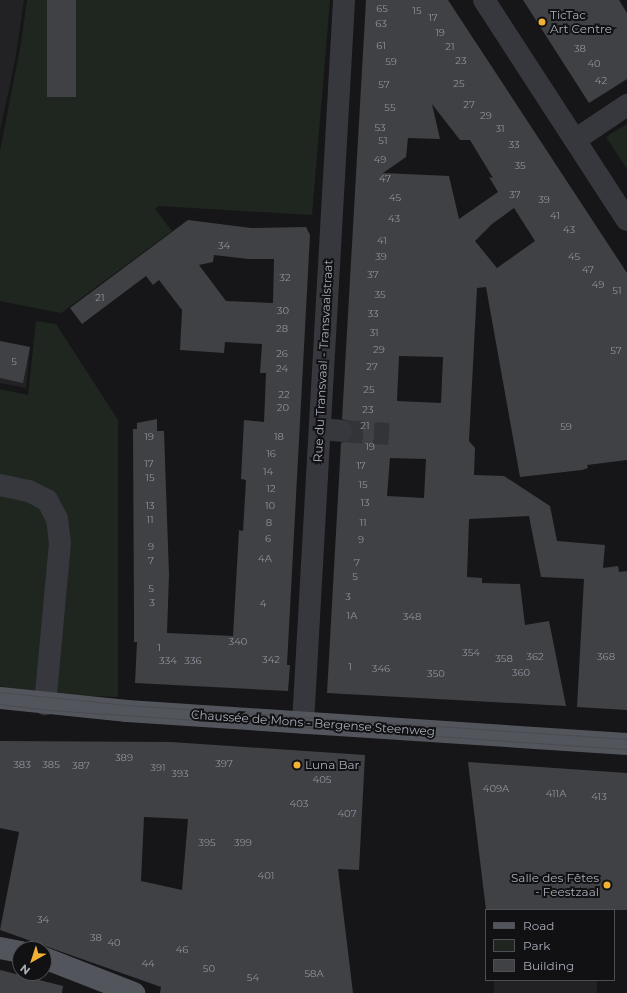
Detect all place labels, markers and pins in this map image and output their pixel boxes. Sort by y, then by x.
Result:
place label: TicTac Art Centre [550,8,612,36]
marker: TicTac Art Centre [537,17,547,27]
place label: Luna Bar [305,758,359,772]
marker: Luna Bar [292,760,302,770]
place label: Salle des Fêtes - Feestzaal [511,871,599,899]
marker: Salle des Fêtes - Feestzaal [602,880,612,890]

